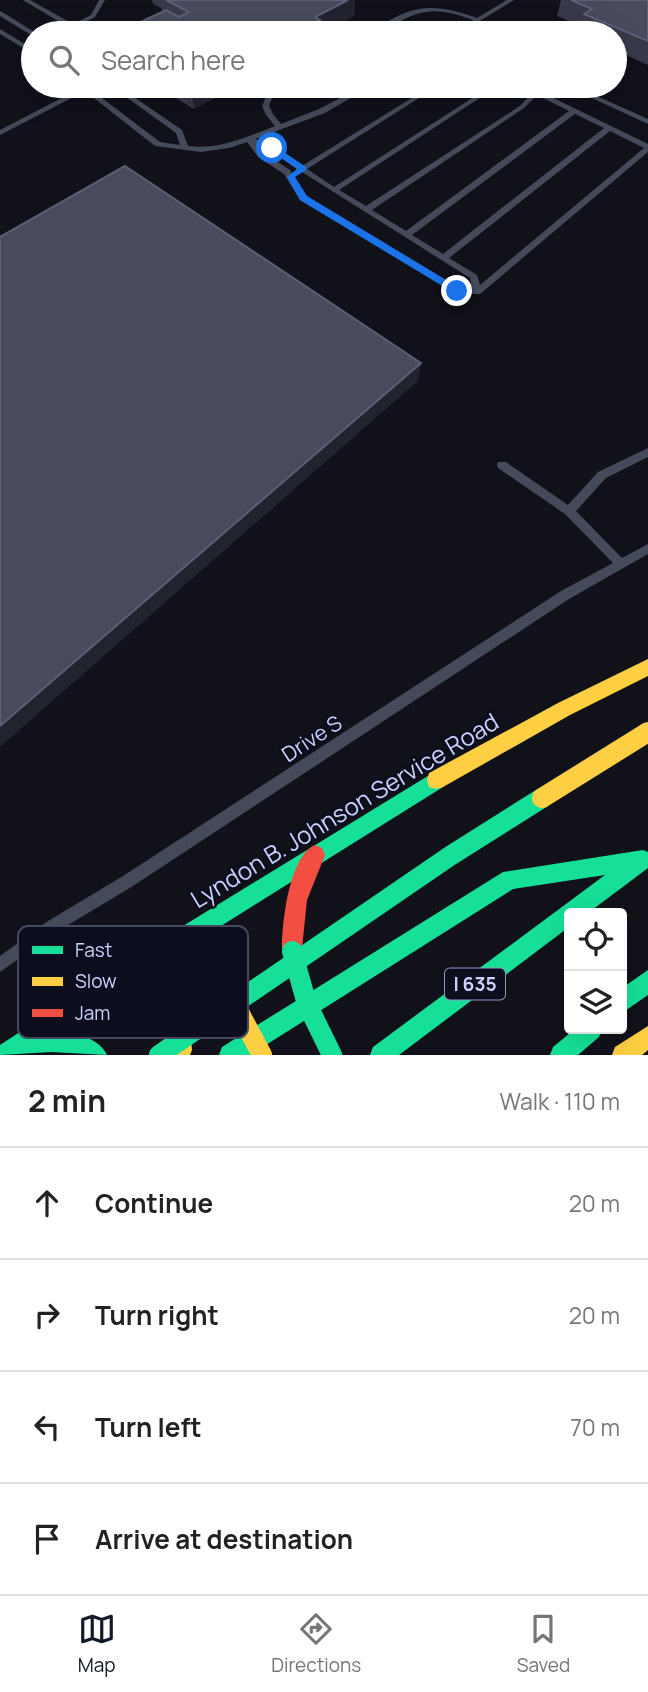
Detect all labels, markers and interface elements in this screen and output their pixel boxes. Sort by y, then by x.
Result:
search box [21,21,627,98]
icon: search [45,41,83,79]
text: Search here [101,42,246,78]
route start [256,132,287,163]
route end [441,275,472,306]
street label: Lyndon B. Johnson Service Road [184,704,504,915]
street label: Drive S [276,708,347,768]
map controls [564,908,627,1034]
button: locate [564,908,627,971]
legend [18,926,248,1038]
text: Fast [75,937,112,963]
text: Slow [75,968,117,994]
road number: I 635 [445,968,505,1000]
button: layers [564,971,627,1034]
text: Jam [75,1000,110,1026]
text: 2 min [28,1080,106,1121]
text: Walk · 110 m [499,1085,620,1117]
icon: ahead [28,1184,66,1222]
text: Continue [95,1185,213,1221]
text: 20 m [569,1187,620,1219]
icon: right [28,1296,66,1334]
text: Turn right [95,1297,219,1333]
text: 20 m [569,1299,620,1331]
icon: left [28,1408,66,1446]
text: Turn left [95,1409,202,1445]
text: 70 m [570,1411,620,1443]
icon: arrive [28,1520,66,1558]
text: Arrive at destination [95,1521,353,1557]
tab: Map [78,1610,116,1678]
tab: Directions [271,1610,361,1678]
tab: Saved [517,1610,570,1678]

